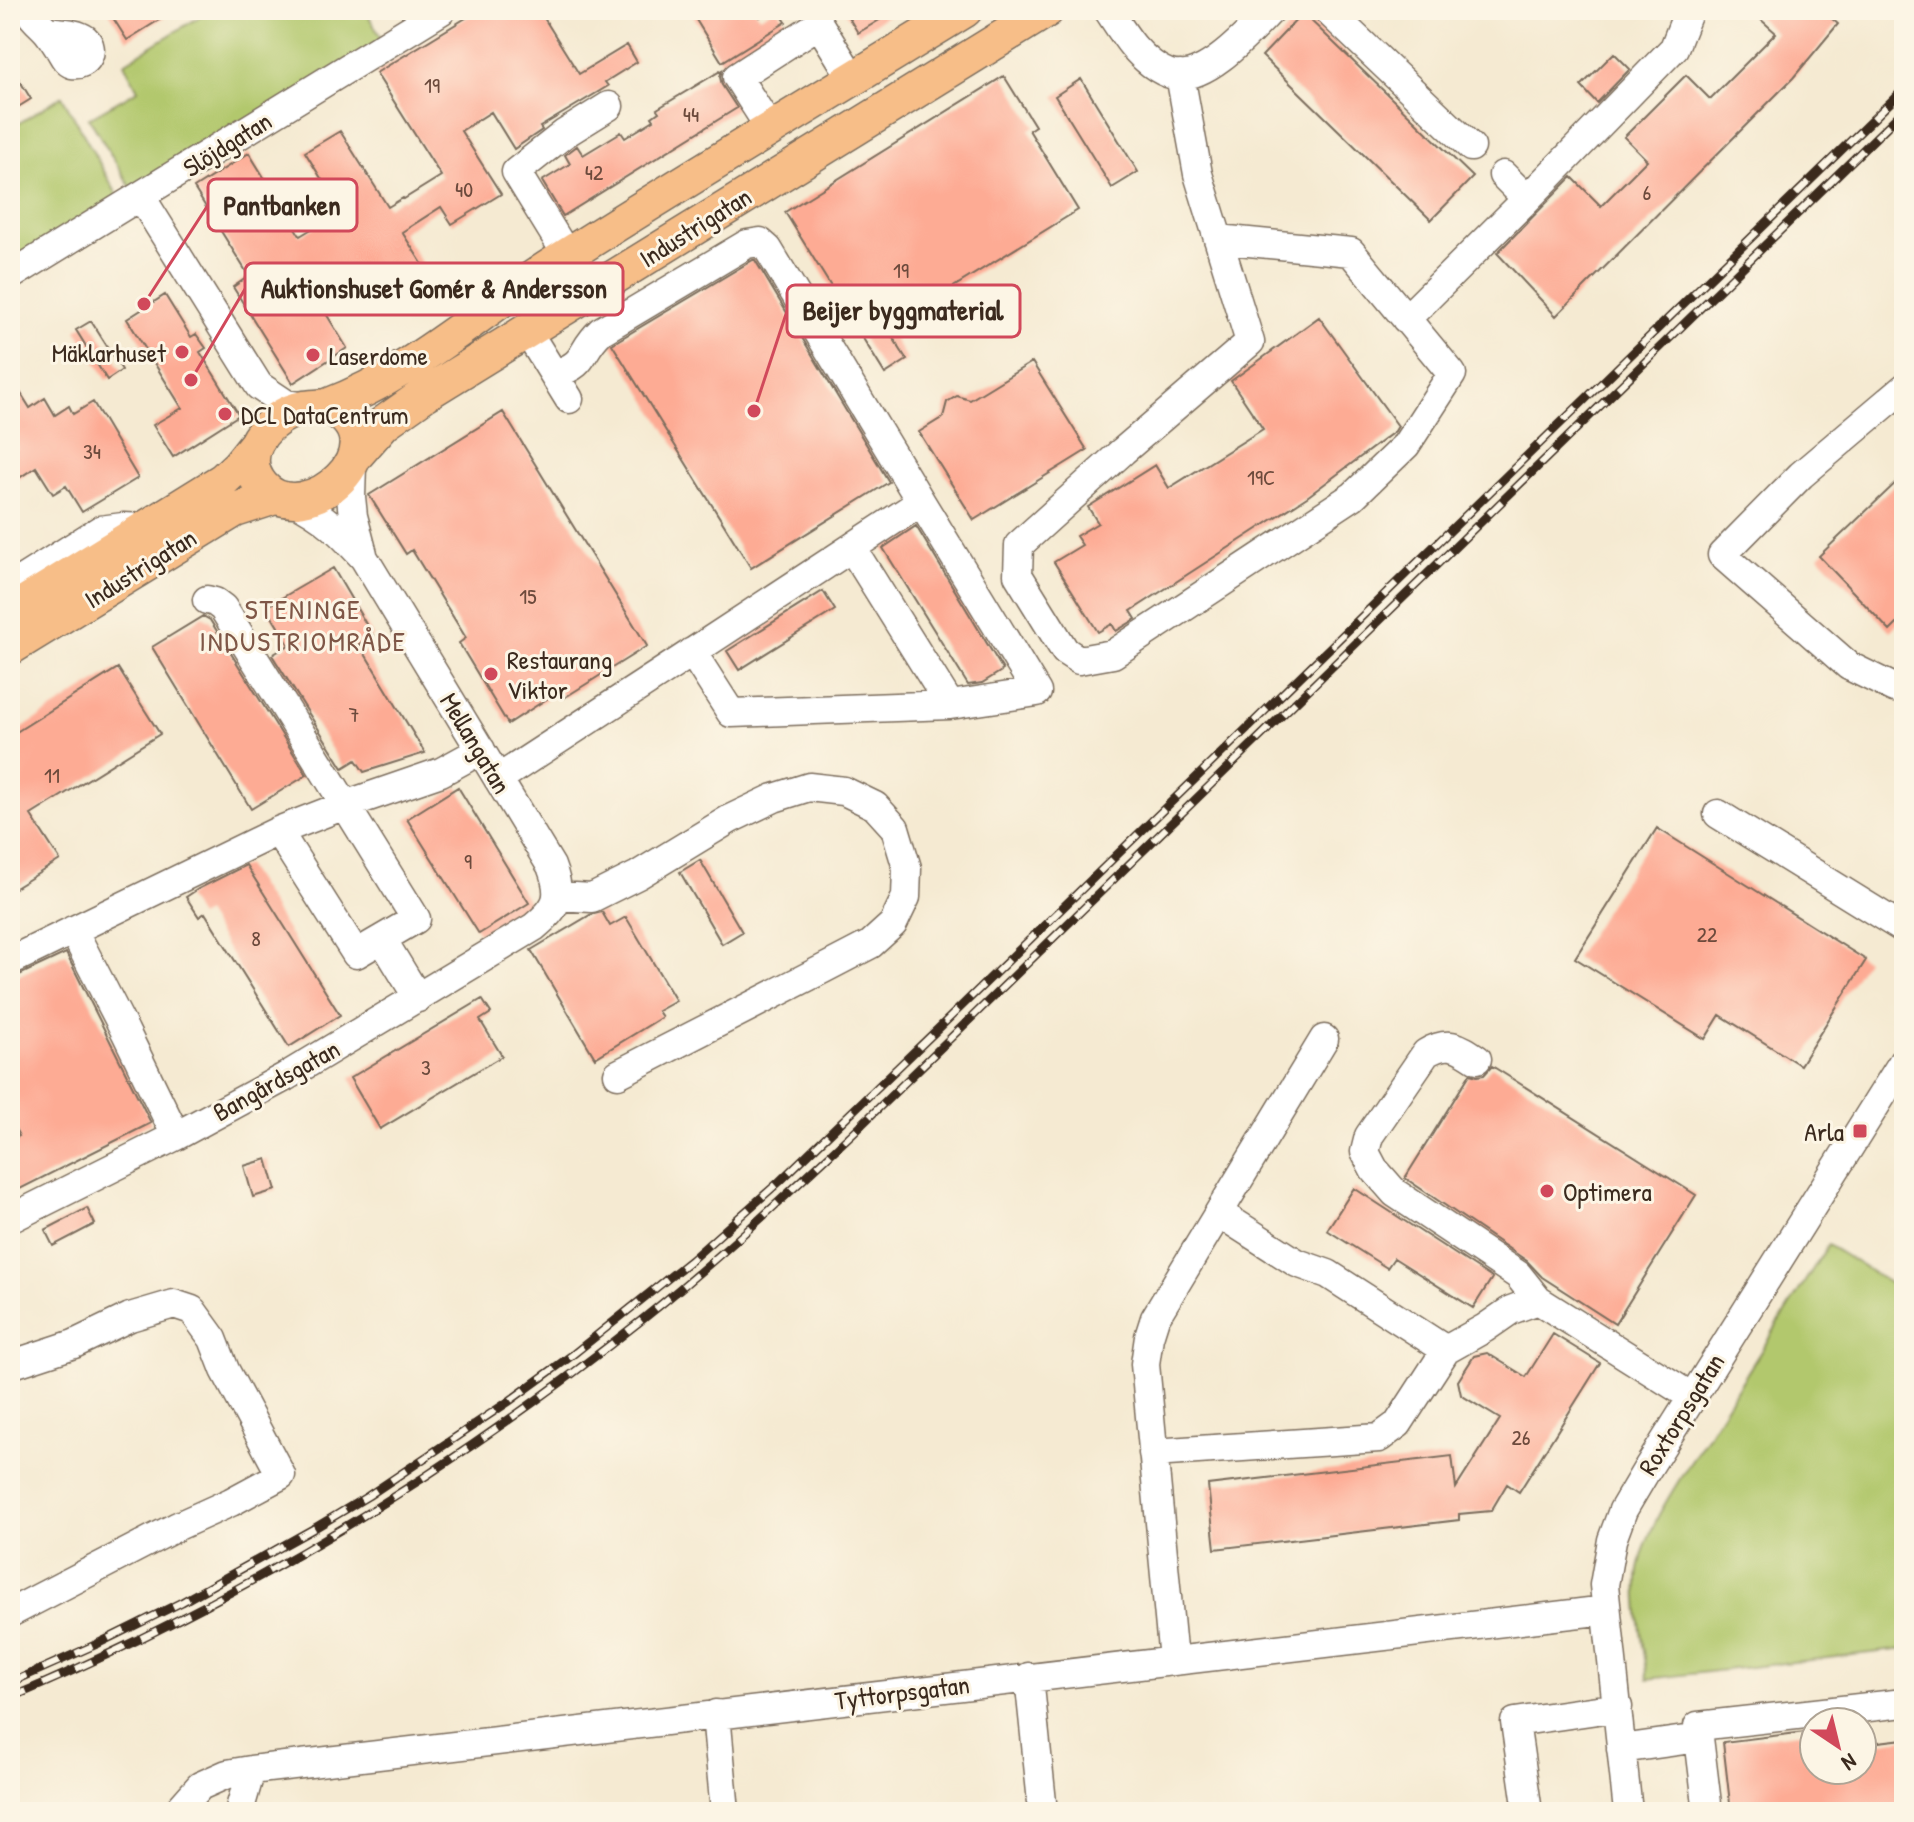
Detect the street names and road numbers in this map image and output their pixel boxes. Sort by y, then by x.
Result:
street label: Slöjdgatan [176,103,278,185]
street label: Industrigatan [632,179,758,275]
street label: Industrigatan [77,520,203,616]
street label: Mellangatan [432,686,520,800]
street label: Bangårdsgatan [206,1031,346,1129]
street label: Roxtorpsgatan [1630,1347,1732,1481]
street label: Tyttorpsgatan [833,1666,971,1718]

